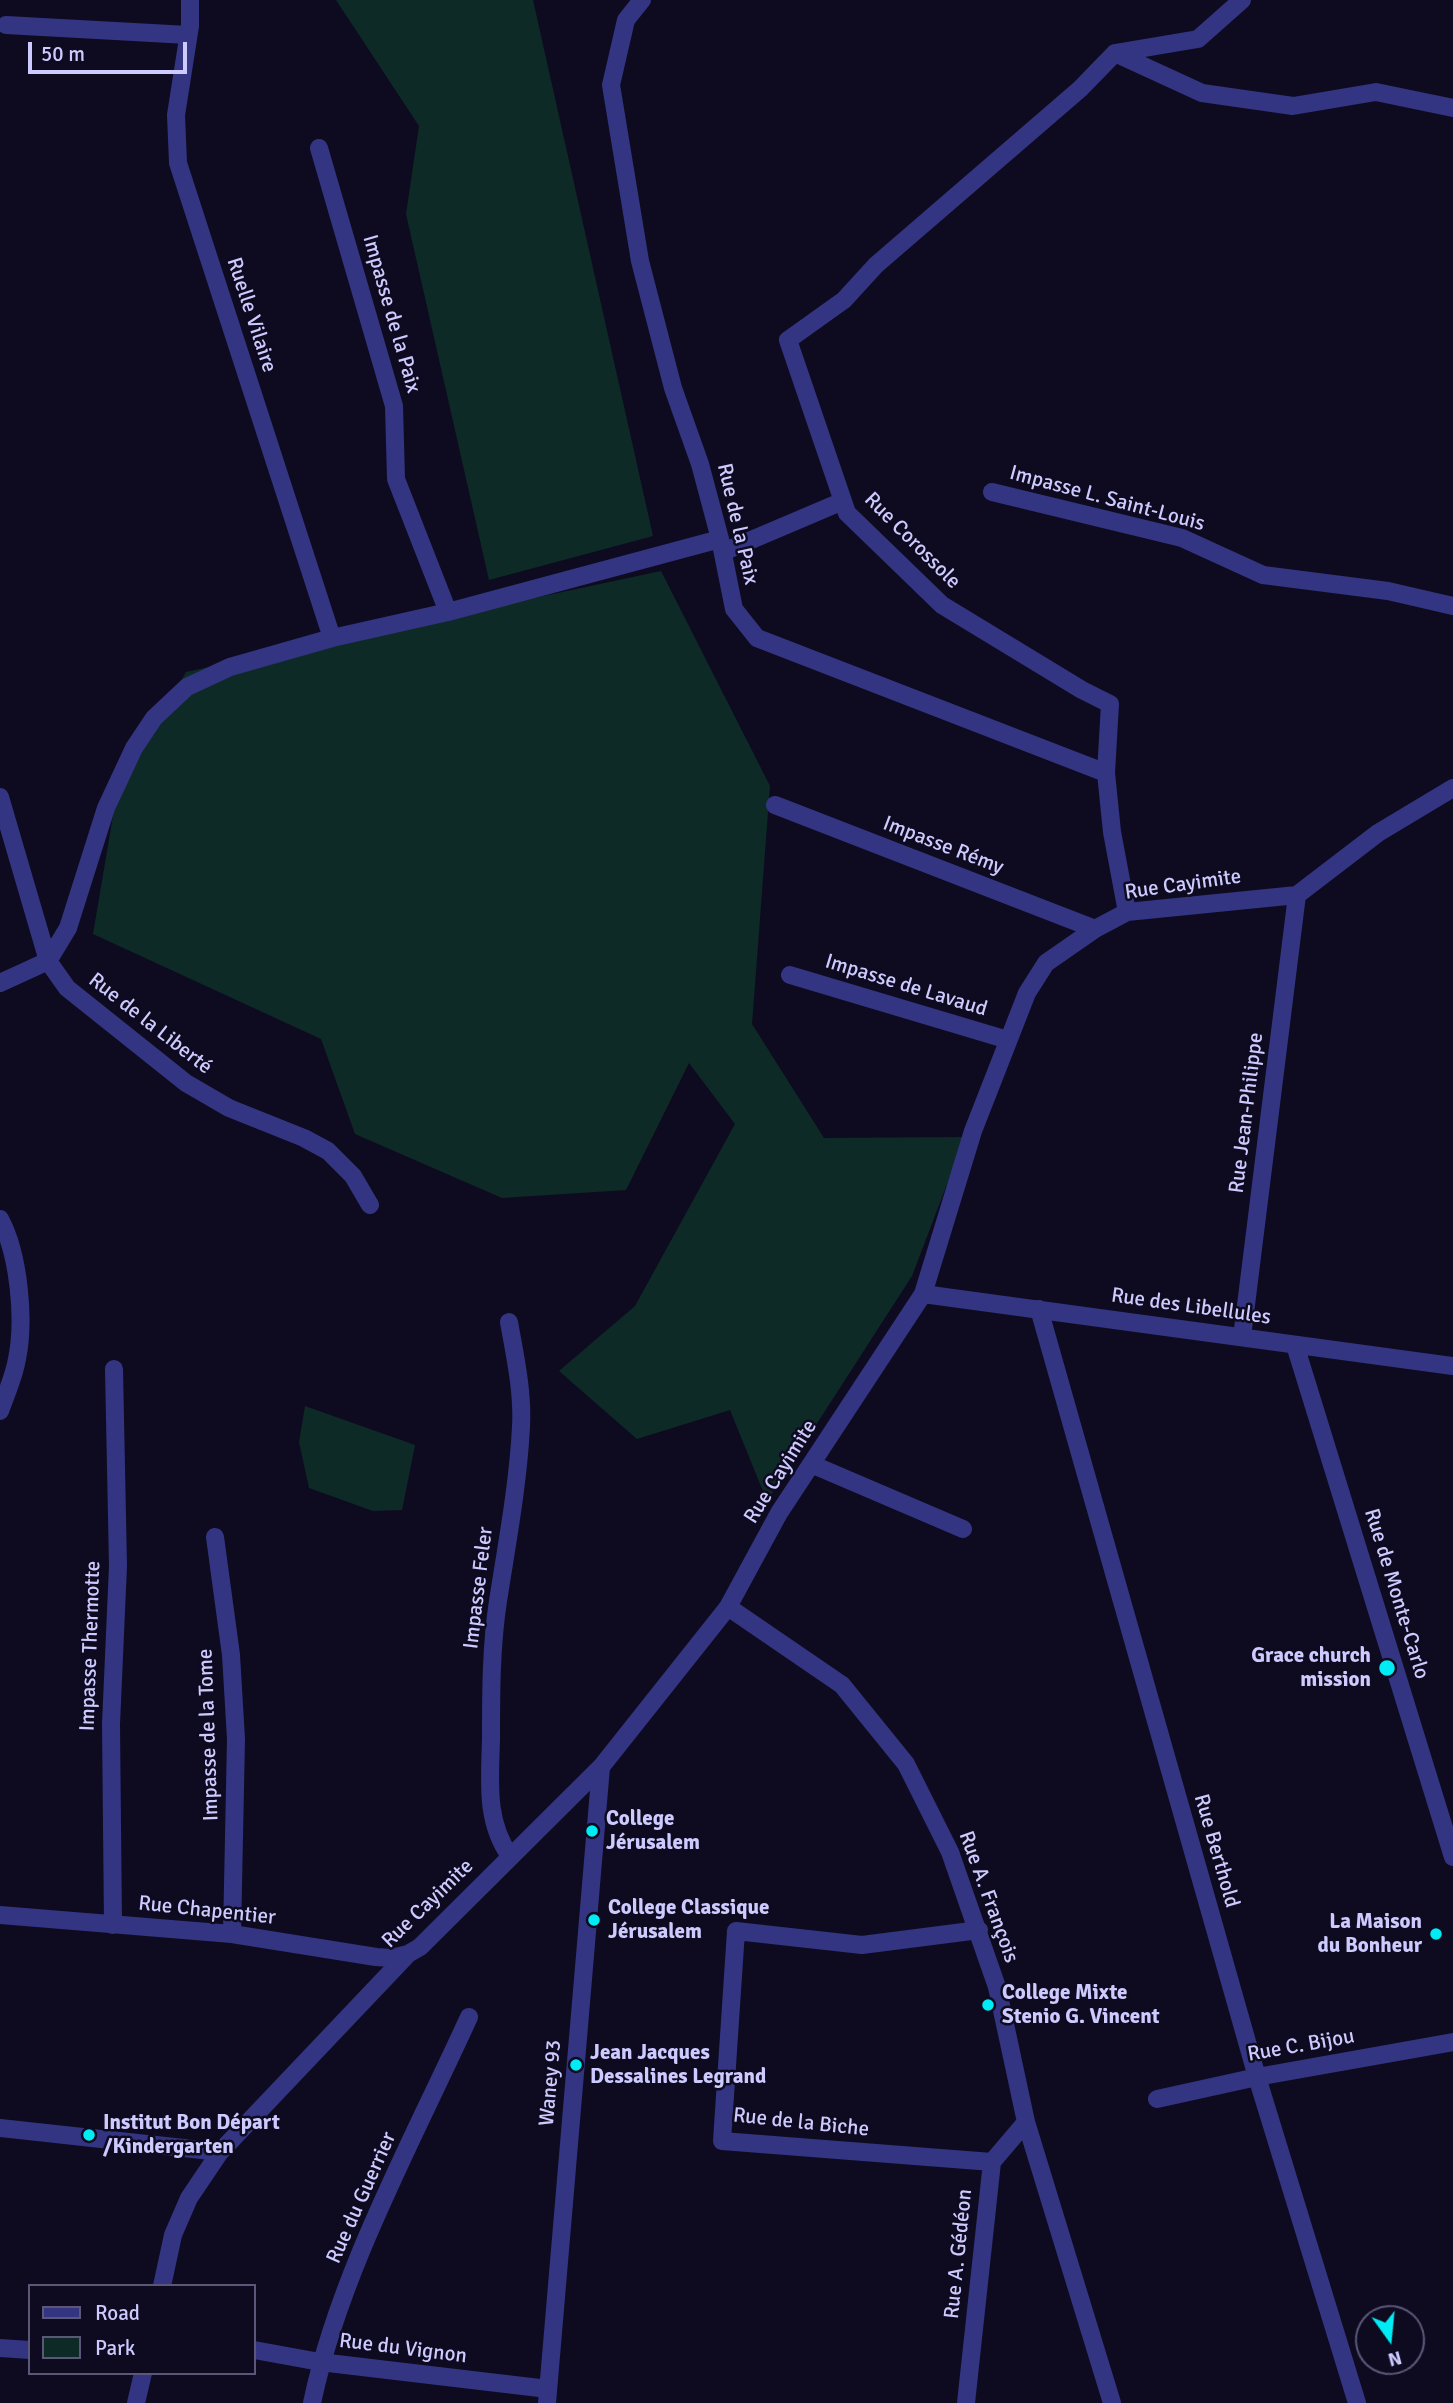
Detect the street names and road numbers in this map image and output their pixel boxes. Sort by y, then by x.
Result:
street label: Impasse de la Paix [356,232,426,396]
street label: Ruelle Vilaire [221,254,281,376]
street label: Rue de la Paix [711,461,763,587]
street label: Impasse L. Saint-Louis [1007,461,1207,537]
street label: Rue Corossole [858,487,966,595]
street label: Impasse Rémy [879,811,1007,881]
street label: Rue Cayimite [1123,864,1243,906]
street label: Impasse de Lavaud [822,949,990,1023]
street label: Rue de la Liberté [83,968,217,1080]
street label: Rue Jean-Philippe [1225,1031,1269,1195]
street label: Rue des Libellules [1110,1283,1272,1331]
street label: Rue Cayimite [739,1416,823,1528]
street label: Rue de Monte-Carlo [1358,1506,1434,1682]
street label: Impasse Feler [459,1525,499,1651]
street label: Impasse Thermotte [75,1560,107,1732]
street label: Impasse de la Tome [193,1648,225,1822]
street label: Rue Berthold [1188,1791,1244,1911]
street label: Rue A. François [953,1828,1023,1966]
street label: Rue Cayimite [377,1854,479,1954]
street label: Rue Chapentier [137,1891,277,1931]
street label: Rue C. Bijou [1246,2024,1356,2068]
street label: Waney 93 [535,2039,567,2127]
street label: Rue de la Biche [732,2103,870,2143]
street label: Rue du Guerrier [322,2128,402,2268]
street label: Rue A. Gédéon [940,2188,978,2320]
street label: Rue du Vignon [338,2329,468,2369]

